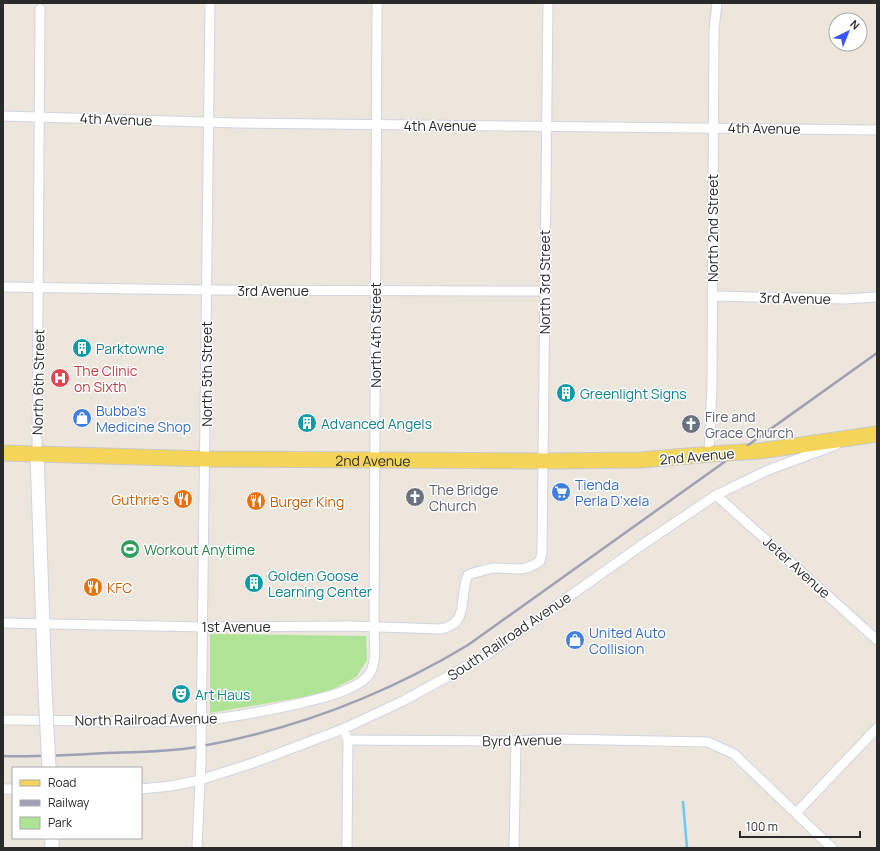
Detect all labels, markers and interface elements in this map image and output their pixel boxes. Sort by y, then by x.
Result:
north arrow [828,12,868,52]
text: N [847,16,863,33]
street label: 4th Avenue [79,108,153,130]
street label: 4th Avenue [404,116,476,135]
street label: 4th Avenue [727,118,801,138]
street label: North 2nd Street [703,174,722,282]
street label: North 3rd Street [535,229,554,334]
street label: 3rd Avenue [237,281,309,300]
street label: North 4th Street [366,282,385,388]
street label: 3rd Avenue [759,288,831,308]
street label: North 5th Street [197,321,216,427]
street label: North 6th Street [28,328,48,435]
building icon: Parktowne [71,337,93,359]
place label: Parktowne [96,339,164,358]
place label: The Clinic on Sixth [74,361,138,396]
hospital icon: The Clinic on Sixth [49,367,71,389]
building icon: Greenlight Signs [555,382,577,404]
place label: Greenlight Signs [580,384,687,403]
place label: Bubba's Medicine Shop [96,401,191,436]
shop icon: Bubba's Medicine Shop [71,407,93,429]
place label: Fire and Grace Church [705,407,794,442]
building icon: Advanced Angels [296,412,318,434]
church icon: Fire and Grace Church [680,413,702,435]
place label: Advanced Angels [321,414,432,433]
street label: 2nd Avenue [659,443,735,469]
street label: 2nd Avenue [335,450,411,470]
place label: Tienda Perla D'xela [575,475,649,510]
place label: The Bridge Church [429,480,498,515]
supermarket icon: Tienda Perla D'xela [550,481,572,503]
church icon: The Bridge Church [404,486,426,508]
restaurant icon: Guthrie's [172,488,194,510]
place label: Guthrie's [111,490,169,509]
restaurant icon: Burger King [245,490,267,512]
place label: Burger King [270,492,344,511]
street label: Jeter Avenue [759,532,835,602]
sports icon: Workout Anytime [119,538,141,560]
place label: Workout Anytime [144,540,255,559]
place label: Golden Goose Learning Center [268,566,372,601]
building icon: Golden Goose Learning Center [243,572,265,594]
restaurant icon: KFC [82,576,104,598]
place label: KFC [107,578,132,597]
street label: South Railroad Avenue [444,588,574,684]
street label: 1st Avenue [201,617,271,636]
place label: United Auto Collision [589,623,666,658]
shop icon: United Auto Collision [564,629,586,651]
theatre icon: Art Haus [170,683,192,705]
place label: Art Haus [195,685,250,704]
street label: North Railroad Avenue [74,708,218,730]
street label: Byrd Avenue [482,730,562,750]
legend [12,767,142,839]
text: Road [48,774,76,791]
text: Railway [48,794,90,811]
scale bar [740,813,860,839]
text: Park [48,814,73,831]
text: 100 m [746,818,778,835]

